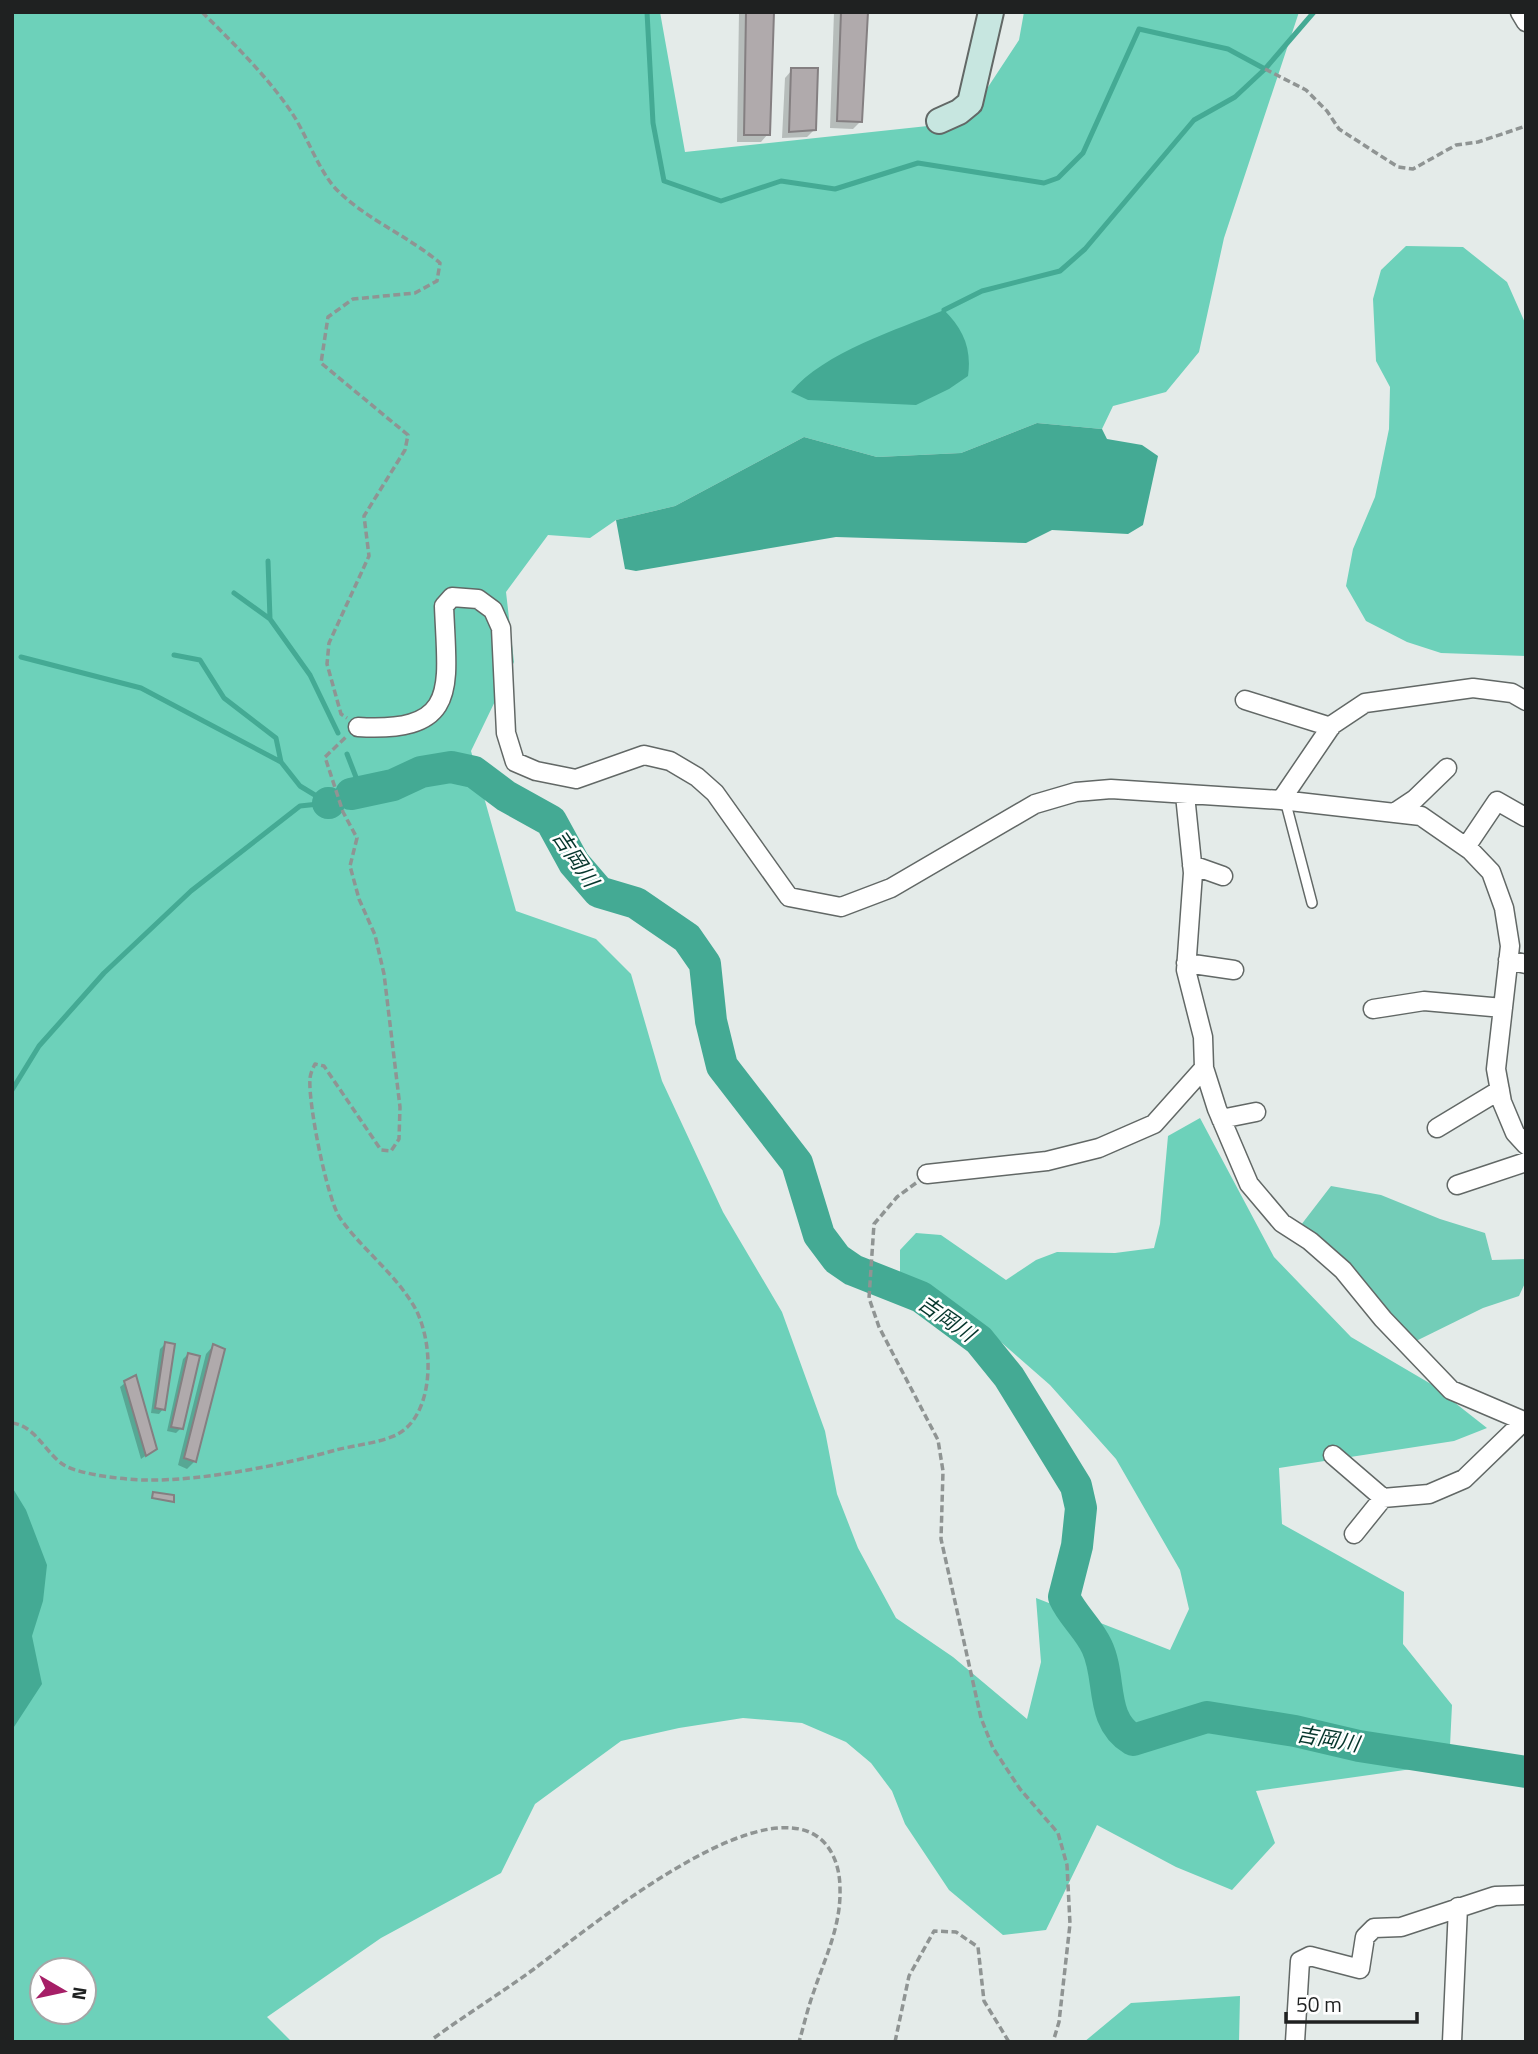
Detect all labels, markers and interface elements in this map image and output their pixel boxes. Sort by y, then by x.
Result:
water label: 吉岡川 [545,823,608,895]
water label: 吉岡川 [912,1287,984,1350]
water label: 吉岡川 [1294,1717,1364,1760]
north arrow [28,1956,98,2026]
scale bar [1286,1980,1417,2024]
text: N [65,1985,96,2003]
text: 50 m [1296,1988,1342,2020]

